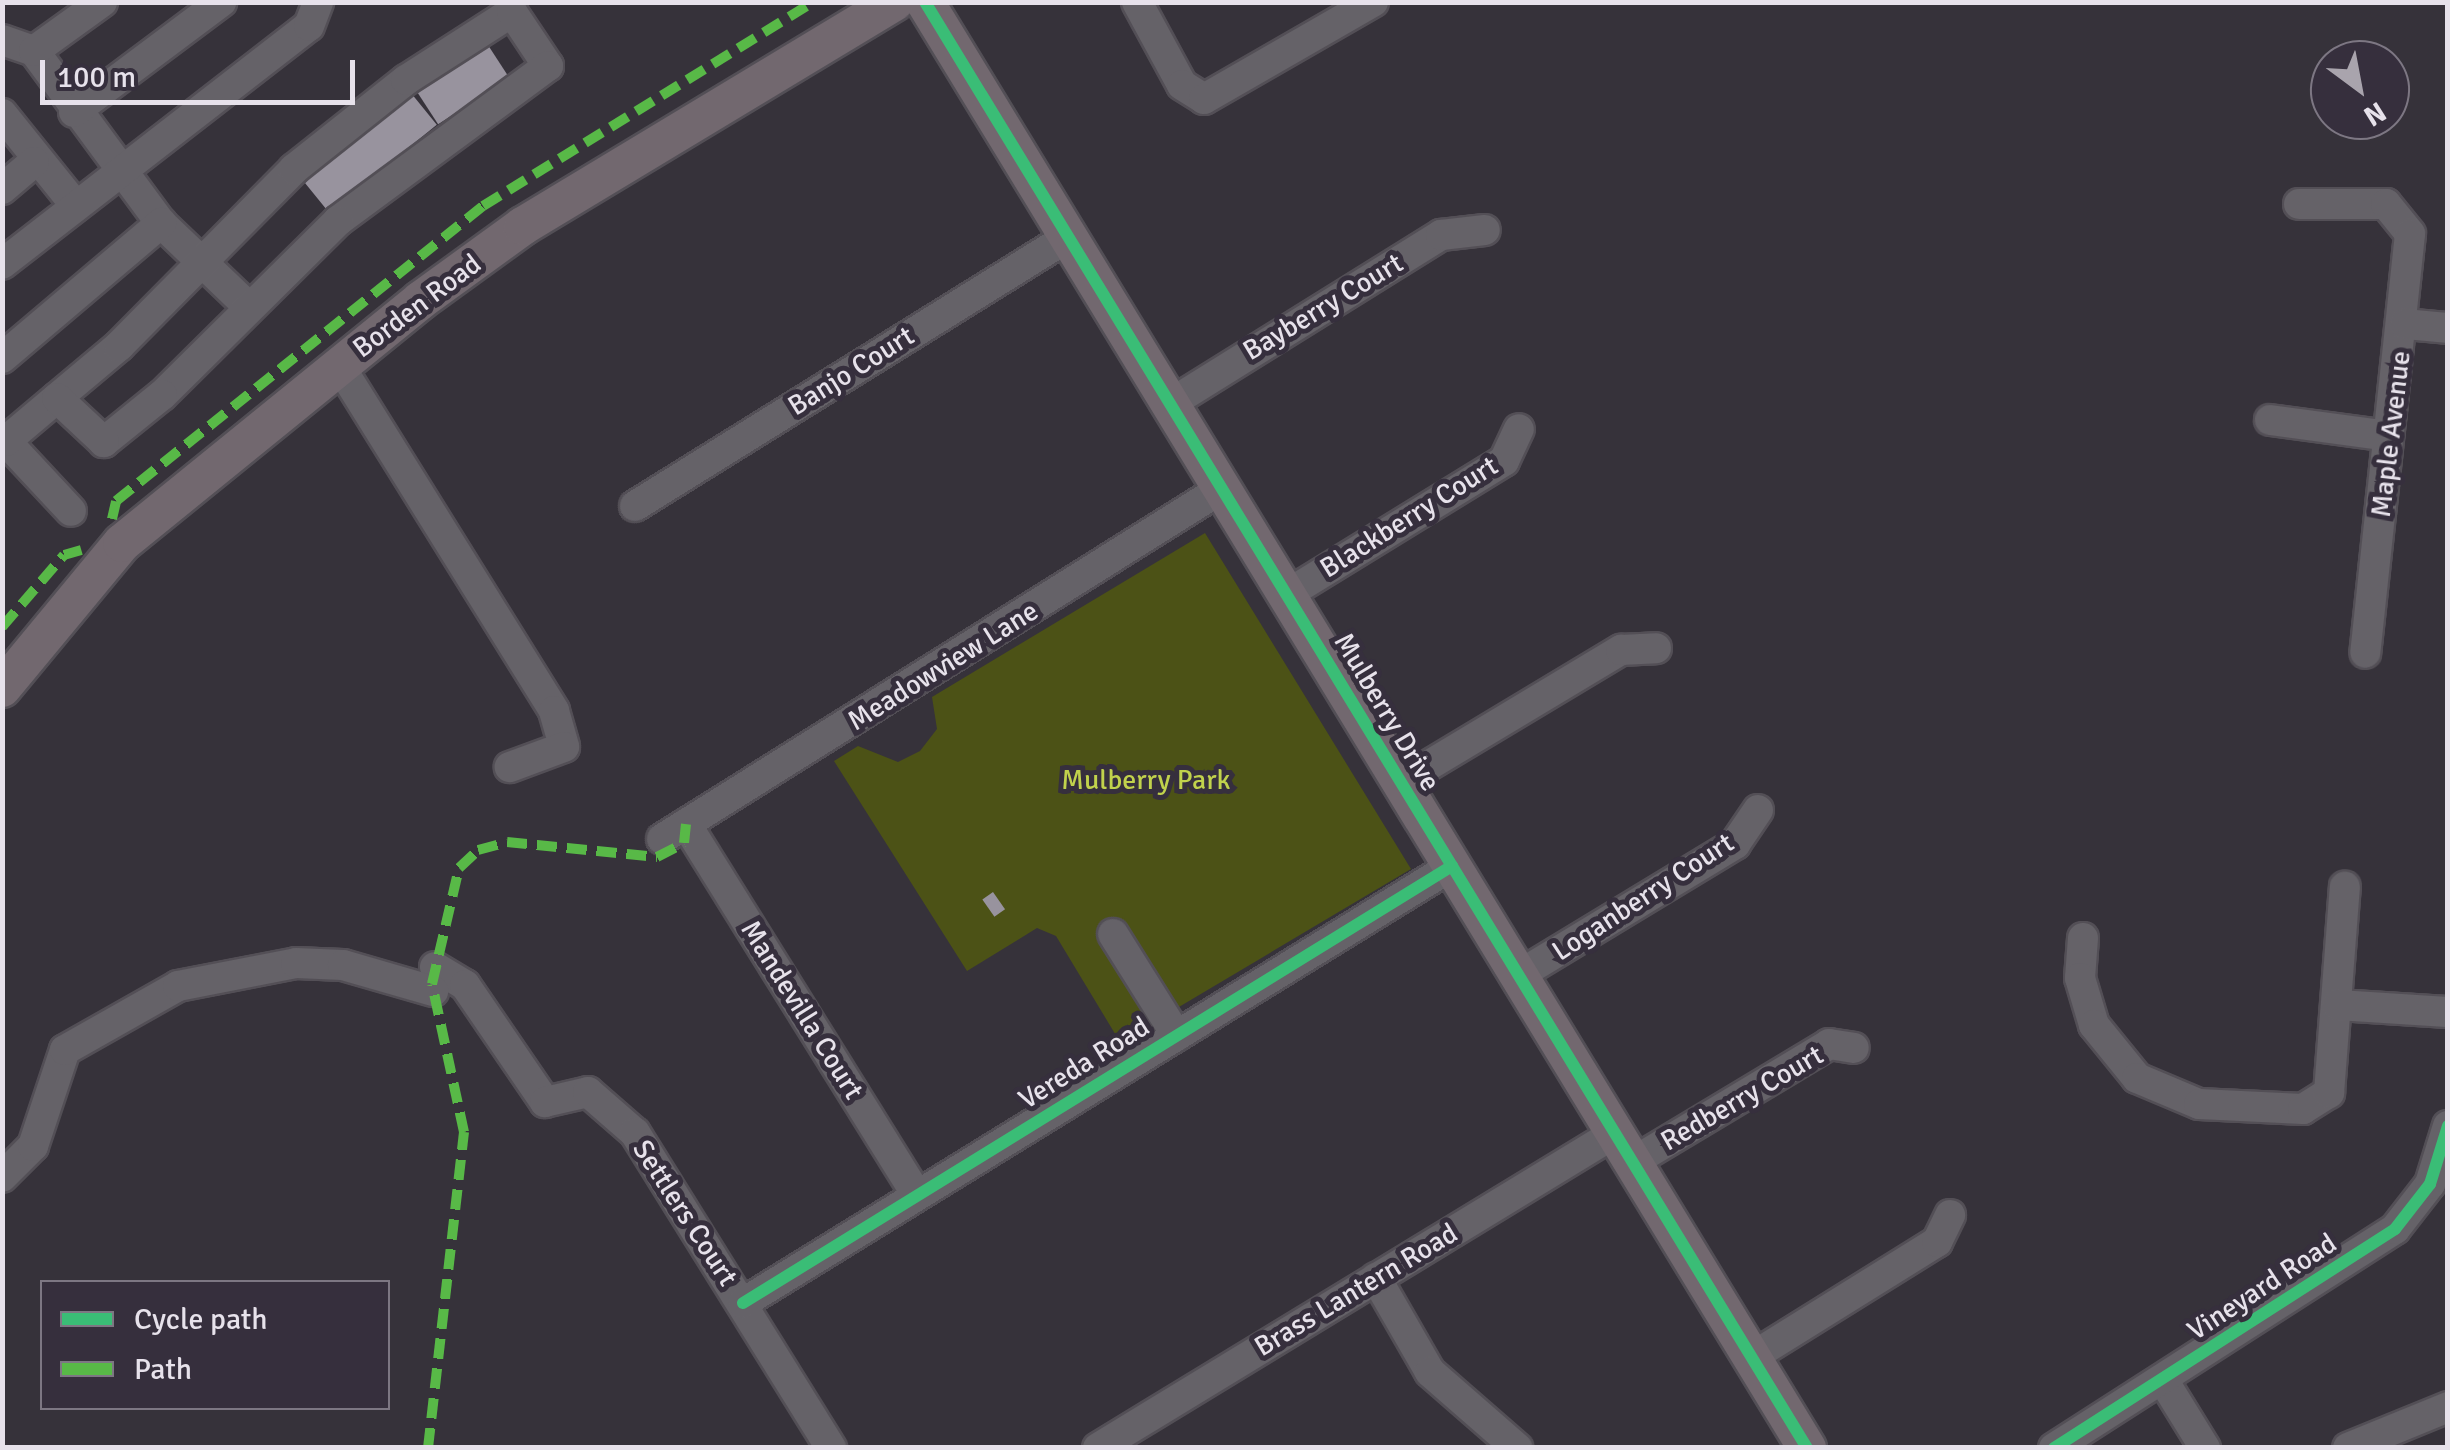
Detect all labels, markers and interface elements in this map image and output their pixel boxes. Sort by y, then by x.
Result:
scale bar [45,40,360,102]
north arrow [2310,40,2410,140]
text: 100 m [57,59,136,96]
text: N [2358,94,2392,133]
street label: Bayberry Court [1237,246,1409,368]
street label: Borden Road [346,247,488,365]
street label: Banjo Court [782,319,920,423]
street label: Maple Avenue [2364,349,2418,519]
street label: Blackberry Court [1314,449,1504,585]
street label: Meadowview Lane [842,594,1044,738]
street label: Mulberry Drive [1327,627,1447,797]
park label: Mulberry Park [1061,763,1231,797]
street label: Loganberry Court [1546,826,1740,968]
street label: Mandevilla Court [734,914,870,1106]
street label: Vereda Road [1013,1010,1155,1116]
street label: Redberry Court [1655,1038,1829,1158]
street label: Settlers Court [625,1134,745,1292]
street label: Brass Lantern Road [1249,1216,1463,1364]
street label: Vineyard Road [2181,1226,2343,1348]
legend [40,1280,390,1410]
text: Cycle path [134,1301,268,1338]
text: Path [134,1351,192,1388]

